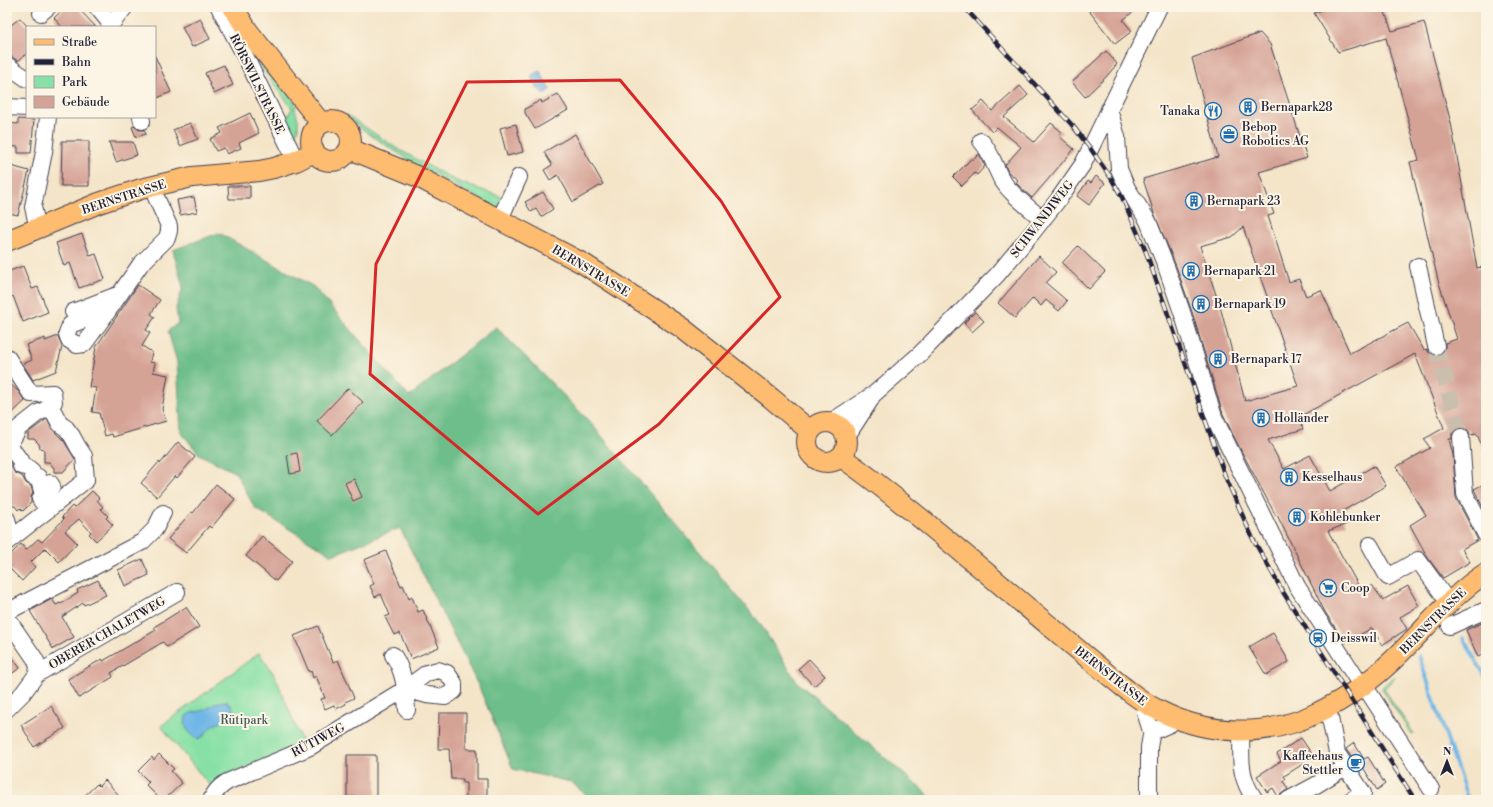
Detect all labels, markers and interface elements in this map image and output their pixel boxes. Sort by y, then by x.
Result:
legend [26,26,156,118]
street label: RÖRSWILSTRASSE [226,31,289,137]
text: Straße [62,35,97,50]
text: Bahn [61,55,91,70]
text: Park [62,75,88,90]
text: Gebäude [62,95,110,110]
building icon: Bernapark28 [1238,97,1258,117]
place label: Bernapark28 [1260,100,1333,115]
restaurant icon: Tanaka [1203,101,1223,121]
place label: Tanaka [1160,104,1201,119]
place label: Bebop Robotics AG [1241,120,1309,149]
office icon: Bebop Robotics AG [1219,124,1239,144]
street label: BERNSTRASSE [79,177,168,218]
street label: SCHWANDIWEG [1008,178,1077,261]
building icon: Bernapark 23 [1184,191,1204,211]
place label: Bernapark 23 [1206,194,1281,209]
street label: BERNSTRASSE [548,242,632,300]
building icon: Bernapark 21 [1181,261,1201,281]
place label: Bernapark 21 [1203,264,1277,279]
building icon: Bernapark 19 [1191,294,1211,314]
place label: Bernapark 19 [1213,297,1286,312]
building icon: Bernapark 17 [1208,349,1228,369]
place label: Bernapark 17 [1230,352,1301,367]
building icon: Holländer [1251,408,1271,428]
place label: Holländer [1274,411,1329,426]
building icon: Kesselhaus [1279,467,1299,487]
place label: Kesselhaus [1302,470,1362,485]
building icon: Kohlebunker [1287,507,1307,527]
place label: Kohlebunker [1310,510,1380,525]
supermarket icon: Coop [1318,578,1338,598]
place label: Coop [1341,581,1370,596]
street label: BERNSTRASSE [1396,585,1470,658]
street label: OBERER CHALETWEG [46,594,168,673]
station icon: Deisswil [1308,628,1328,648]
place label: Deisswil [1331,631,1377,646]
street label: BERNSTRASSE [1071,643,1150,709]
park label: Rütipark [220,713,269,728]
street label: RÜTIWEG [288,718,347,761]
north arrow [1427,741,1467,781]
text: N [1443,745,1452,759]
place label: Kaffeehaus Stettler [1283,749,1343,778]
cafe icon: Kaffeehaus Stettler [1346,753,1366,773]

